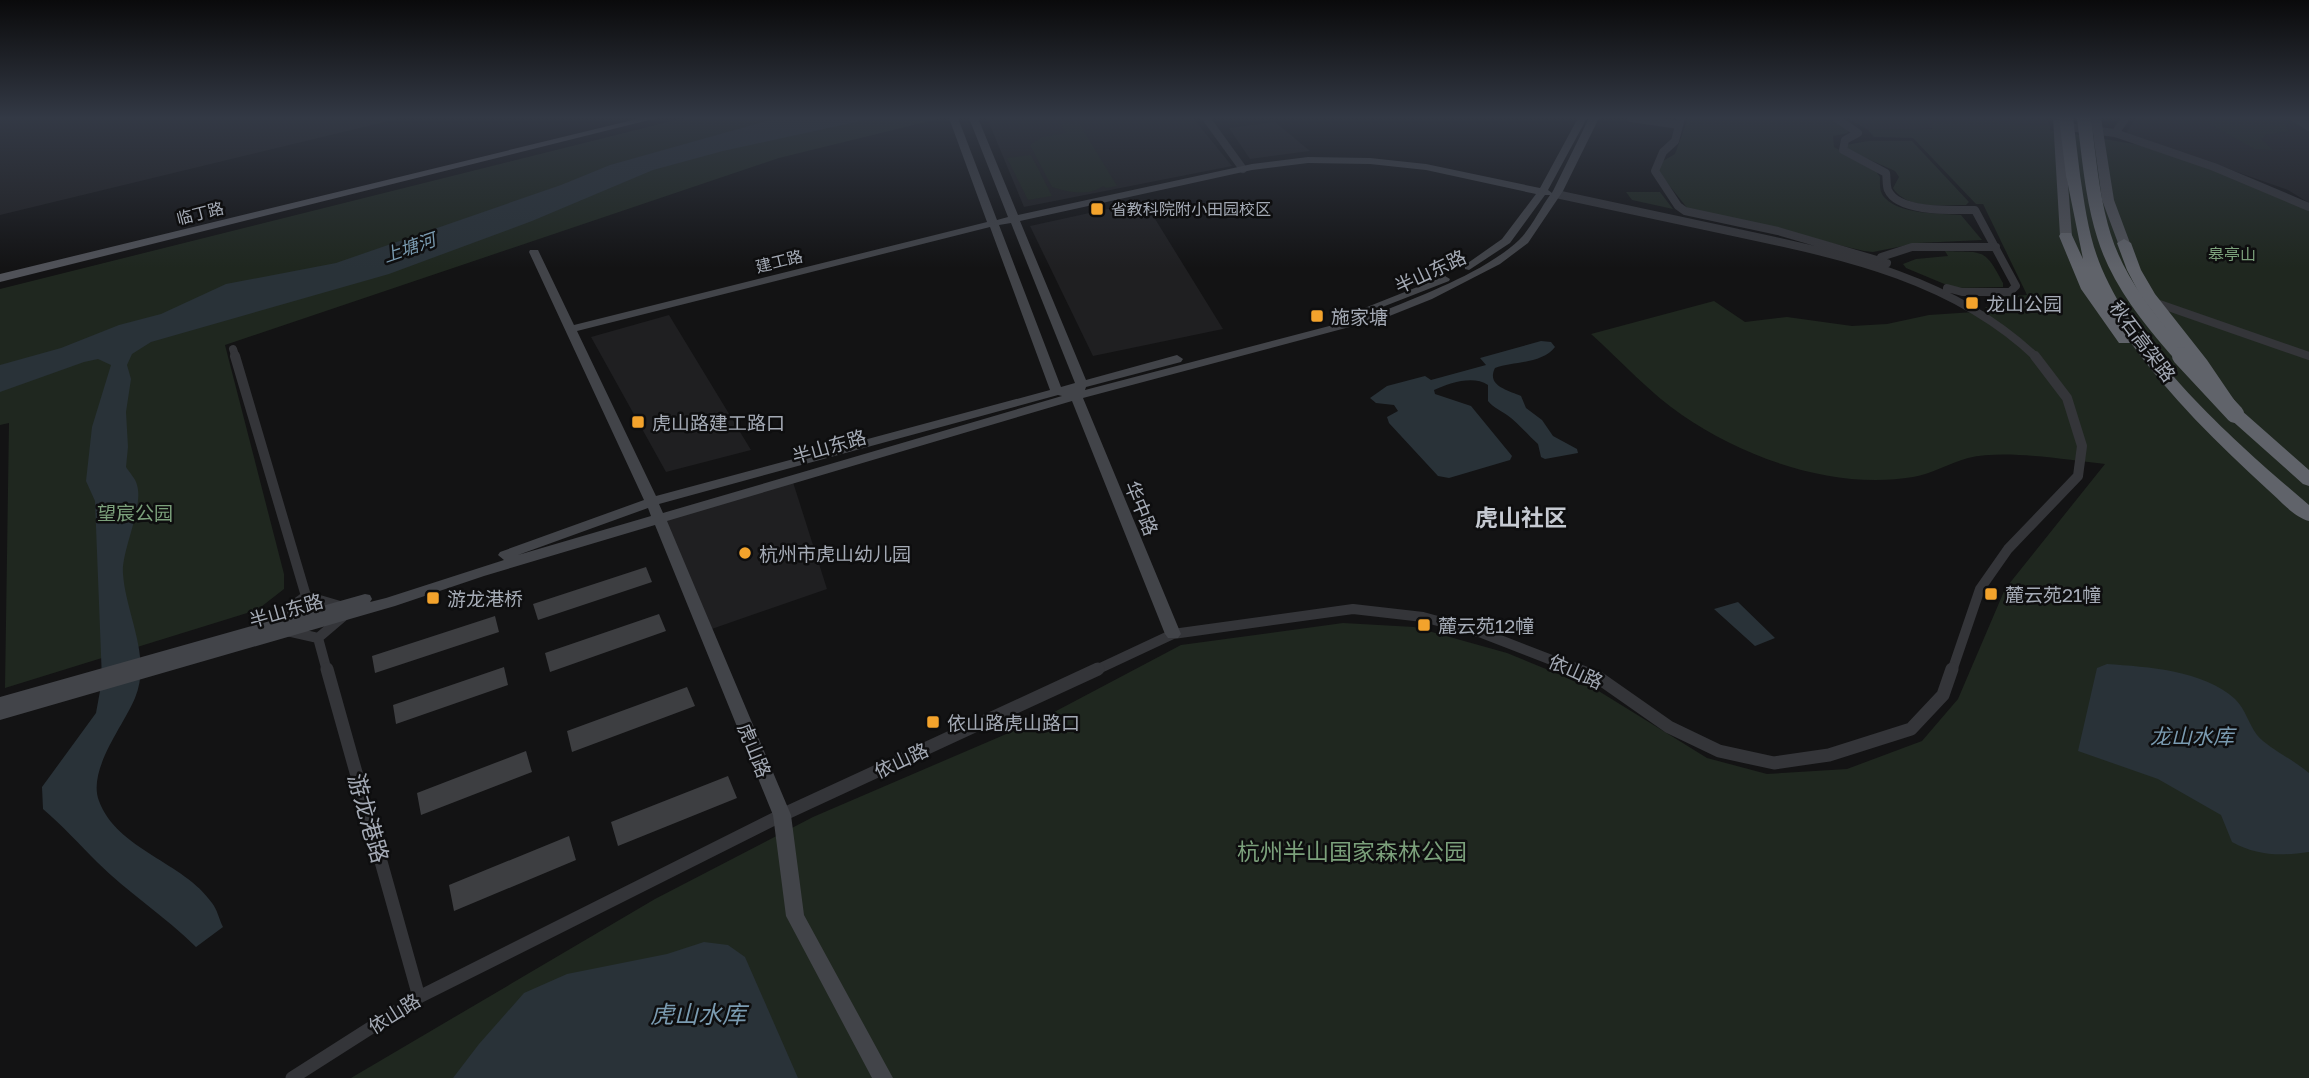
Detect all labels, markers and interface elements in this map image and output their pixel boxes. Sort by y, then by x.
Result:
street label: 临丁路 [174,197,226,229]
place label: 省教科院附小田园校区 [1111,199,1271,219]
marker: 省教科院附小田园校区 [1089,201,1105,217]
water label: 上塘河 [380,227,441,266]
park label: 皋亭山 [2208,244,2256,264]
street label: 建工路 [753,245,805,277]
street label: 半山东路 [1391,245,1469,297]
place label: 龙山公园 [1986,292,2062,315]
marker: 龙山公园 [1964,295,1980,311]
street label: 秋石高架路 [2105,296,2181,386]
place label: 施家塘 [1331,305,1388,328]
marker: 施家塘 [1309,308,1325,324]
place label: 虎山路建工路口 [652,411,785,434]
marker: 虎山路建工路口 [630,414,646,430]
street label: 半山东路 [789,424,869,468]
street label: 华中路 [1121,477,1163,539]
park label: 望宸公园 [97,501,173,524]
district label: 虎山社区 [1475,503,1567,531]
place label: 杭州市虎山幼儿园 [759,542,911,565]
marker: 杭州市虎山幼儿园 [737,545,753,561]
place label: 麓云苑21幢 [2005,583,2101,606]
marker: 麓云苑21幢 [1983,586,1999,602]
place label: 游龙港桥 [447,587,523,610]
street label: 半山东路 [246,588,326,632]
marker: 游龙港桥 [425,590,441,606]
place label: 麓云苑12幢 [1438,614,1534,637]
marker: 麓云苑12幢 [1416,617,1432,633]
street label: 依山路 [1545,649,1607,693]
place label: 依山路虎山路口 [947,711,1080,734]
marker: 依山路虎山路口 [925,714,941,730]
street label: 虎山路 [734,719,776,781]
water label: 龙山水库 [2150,723,2237,749]
street label: 依山路 [870,738,932,782]
street label: 游龙港路 [343,770,395,866]
park label: 杭州半山国家森林公园 [1237,837,1467,865]
street label: 依山路 [364,988,424,1038]
water label: 虎山水库 [650,999,750,1028]

